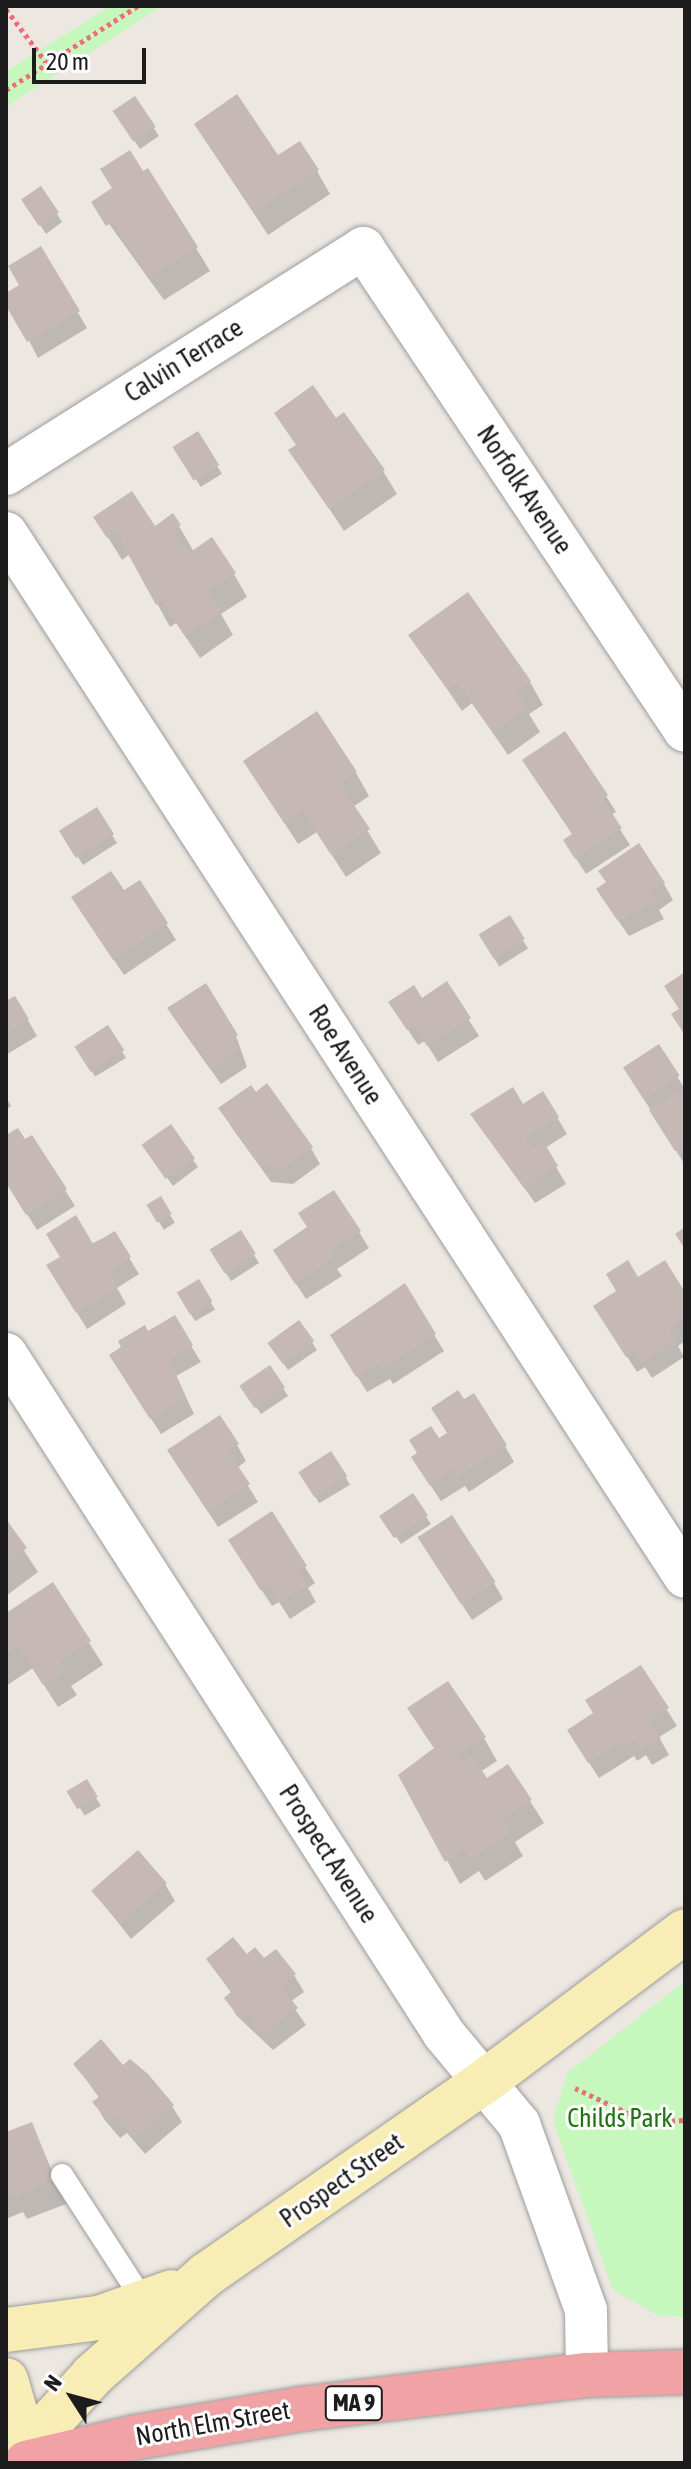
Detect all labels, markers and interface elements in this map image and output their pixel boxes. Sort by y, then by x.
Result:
scale bar [36,32,150,82]
text: 20 m [46,48,89,75]
street label: Calvin Terrace [119,312,249,410]
street label: Norfolk Avenue [470,420,578,560]
street label: Roe Avenue [301,999,389,1111]
street label: Prospect Avenue [272,1779,384,1929]
park label: Childs Park [567,2103,673,2135]
street label: Prospect Street [274,2127,410,2235]
north arrow [32,2357,112,2437]
text: N [38,2370,67,2396]
road number: MA 9 [324,2383,384,2423]
street label: North Elm Street [134,2395,292,2453]

